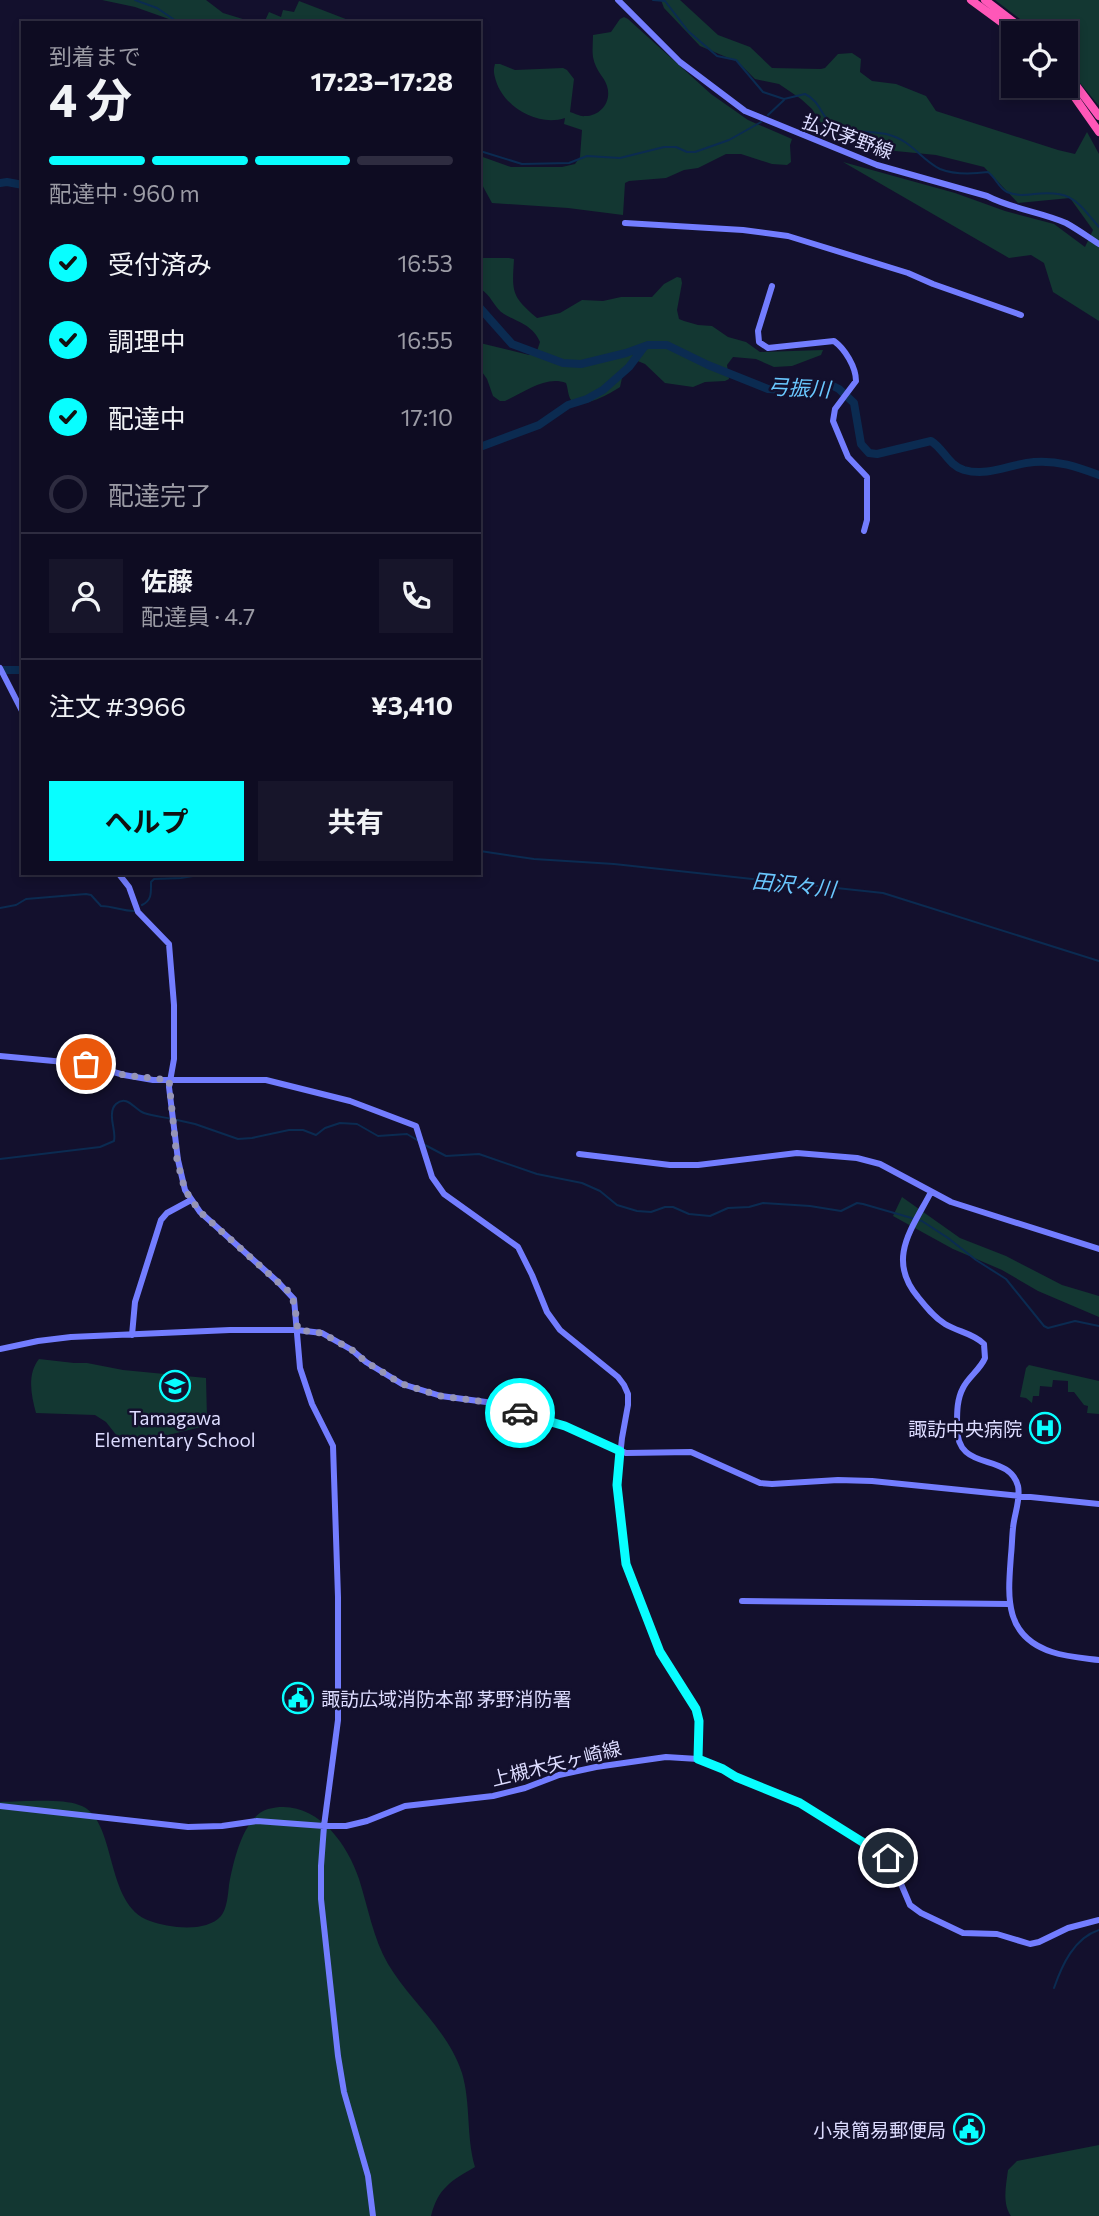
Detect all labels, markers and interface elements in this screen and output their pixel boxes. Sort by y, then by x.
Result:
map controls [1001,21,1078,98]
button: locate [1001,21,1078,98]
text: 到着まで [49,42,141,70]
text: 17:23–17:28 [311,65,453,96]
text: 4 分 [49,70,132,126]
street label: 払沢茅野線 [799,109,897,163]
text: 配達中 · 960 m [49,179,200,207]
icon: check [49,244,87,282]
text: 受付済み [108,248,212,279]
text: 16:53 [397,249,453,277]
icon: check [49,321,87,359]
text: 調理中 [108,325,186,356]
text: 16:55 [397,326,453,354]
water label: 弓振川 [767,373,833,401]
icon: check [49,398,87,436]
text: 配達中 [108,402,186,433]
text: 17:10 [401,403,453,431]
text: 配達完了 [108,479,212,510]
button: person [49,559,123,633]
button: phone [379,559,453,633]
text: 佐藤 [141,565,193,596]
text: 配達員 · 4.7 [141,602,255,630]
text: ¥3,410 [371,689,453,720]
text: 注文 #3966 [49,690,186,721]
button: ヘルプ [49,781,244,861]
button: 共有 [258,781,453,861]
water label: 田沢々川 [751,867,839,901]
pin [56,1034,116,1094]
icon: bag [67,1045,105,1083]
school or university icon: Tamagawa Elementary School [158,1369,192,1403]
courier [485,1378,555,1448]
icon: car [501,1394,539,1432]
place label: Tamagawa Elementary School [94,1406,256,1451]
hospital icon: 諏訪中央病院 [1028,1411,1062,1445]
place label: 諏訪中央病院 [908,1417,1022,1440]
public building icon: 諏訪広域消防本部 茅野消防署 [281,1681,315,1715]
place label: 諏訪広域消防本部 茅野消防署 [321,1687,572,1710]
street label: 上槻木矢ヶ崎線 [489,1736,623,1790]
pin [858,1828,918,1888]
icon: home [869,1839,907,1877]
public building icon: 小泉簡易郵便局 [952,2112,986,2146]
place label: 小泉簡易郵便局 [813,2118,946,2141]

